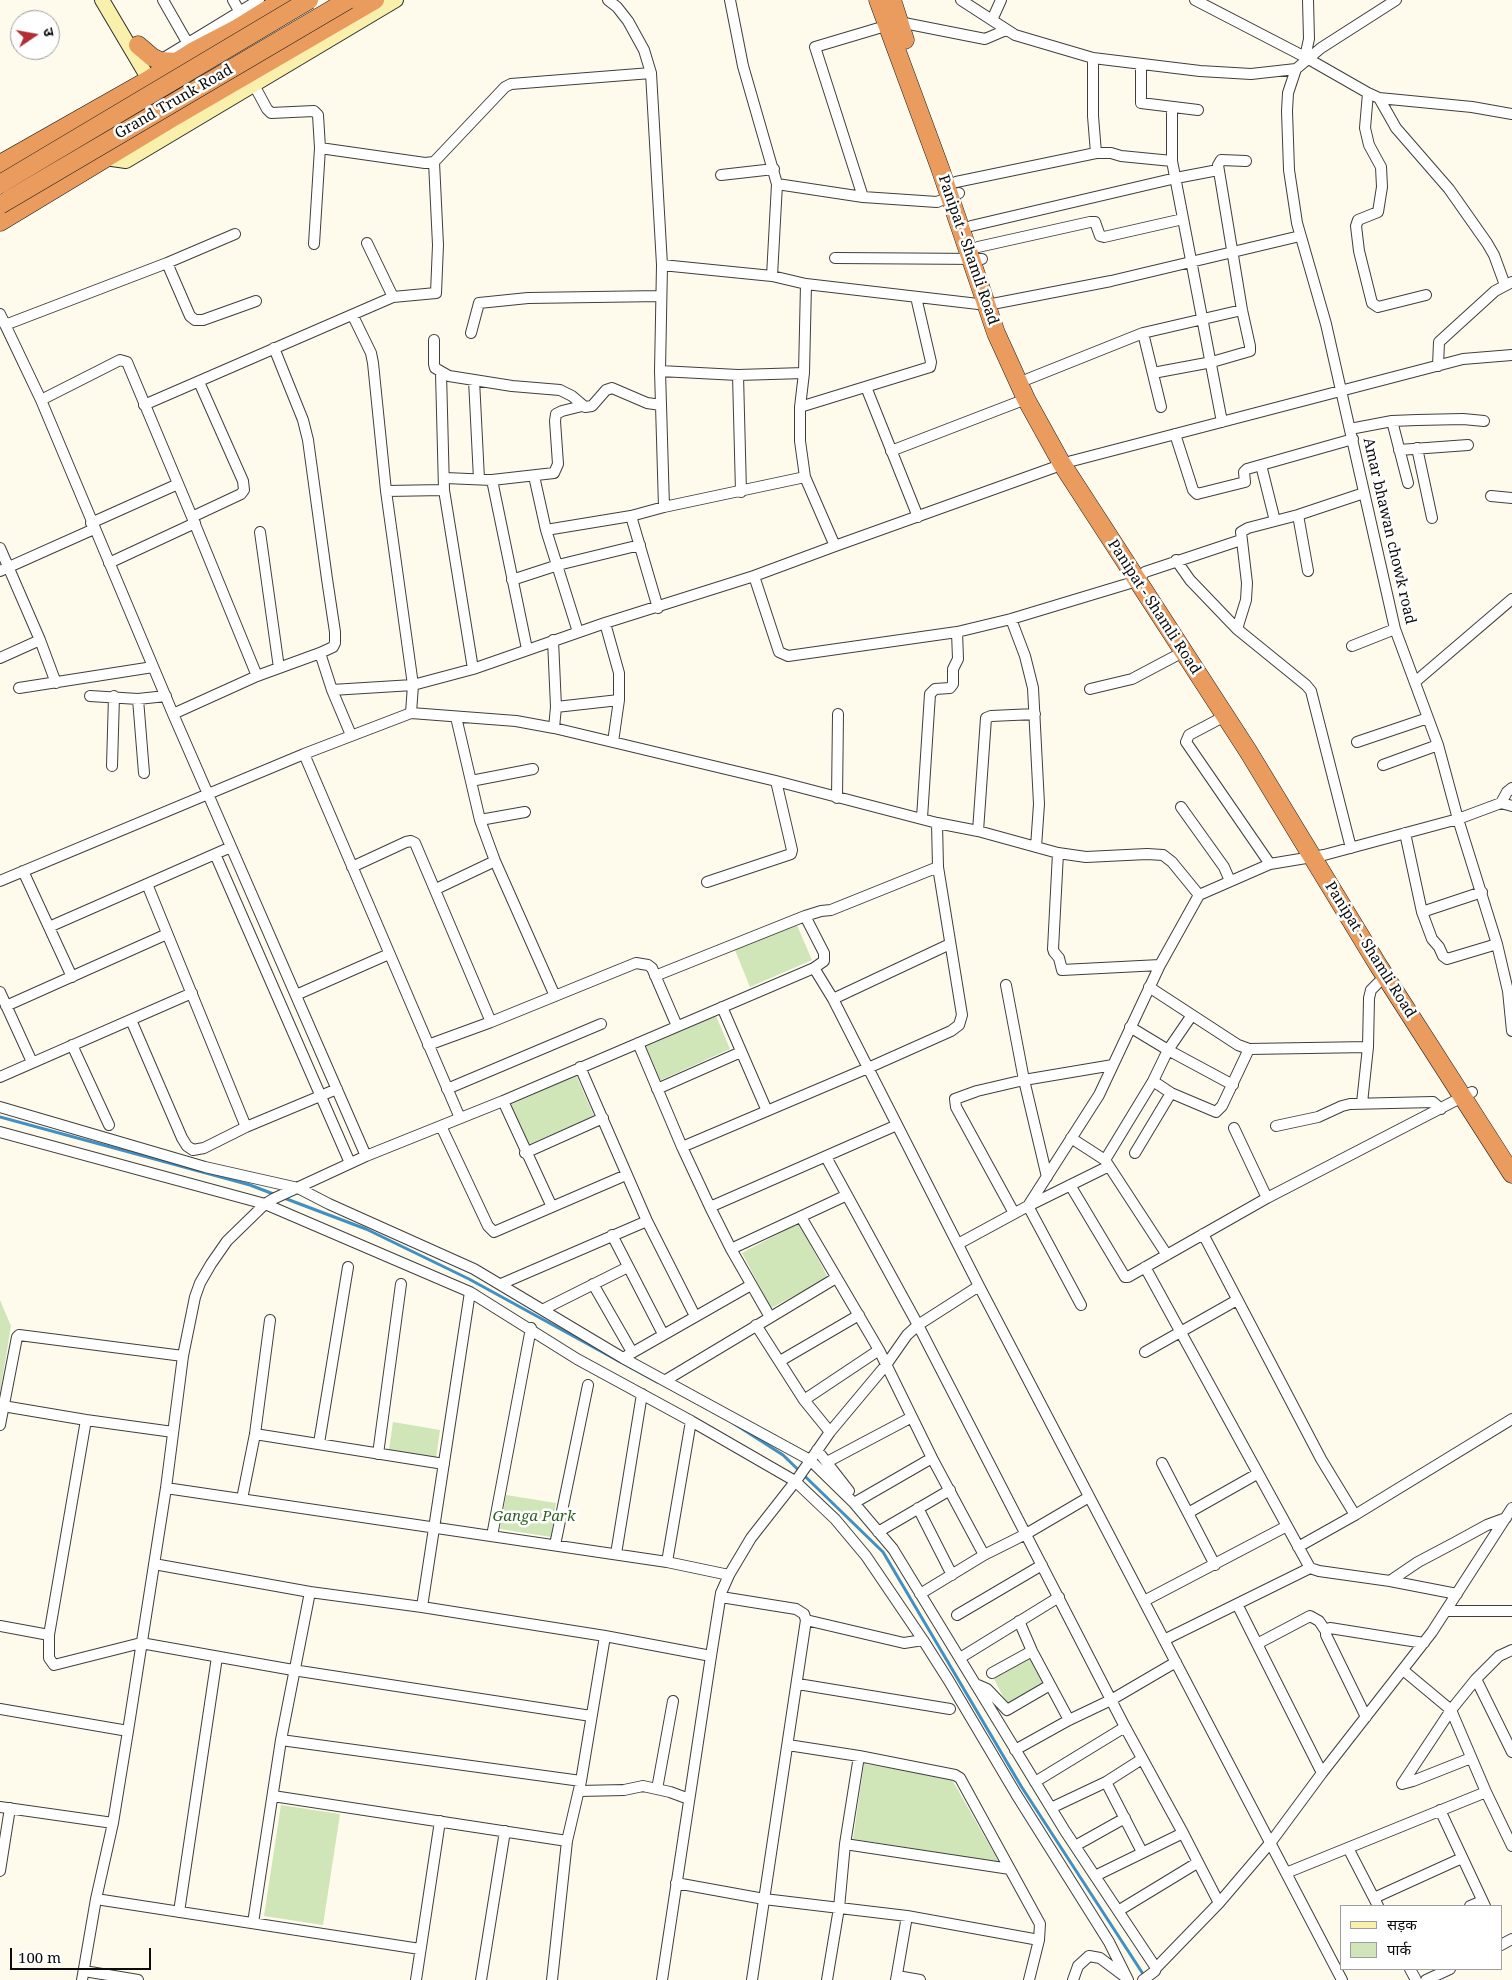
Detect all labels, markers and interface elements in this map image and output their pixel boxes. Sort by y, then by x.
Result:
north arrow [10,10,60,60]
text: उ [39,26,59,38]
street label: Grand Trunk Road [112,61,236,143]
street label: Panipat - Shamli Road [934,173,1002,327]
street label: Amar bhawan chowk road [1359,436,1419,626]
street label: Panipat - Shamli Road [1104,536,1204,678]
street label: Panipat - Shamli Road [1321,879,1419,1021]
park label: Ganga Park [493,1508,575,1526]
legend [1340,1905,1502,1970]
text: सड़क [1387,1914,1417,1934]
scale bar [12,1938,154,1970]
text: पार्क [1387,1939,1411,1959]
text: 100 m [18,1947,61,1967]

